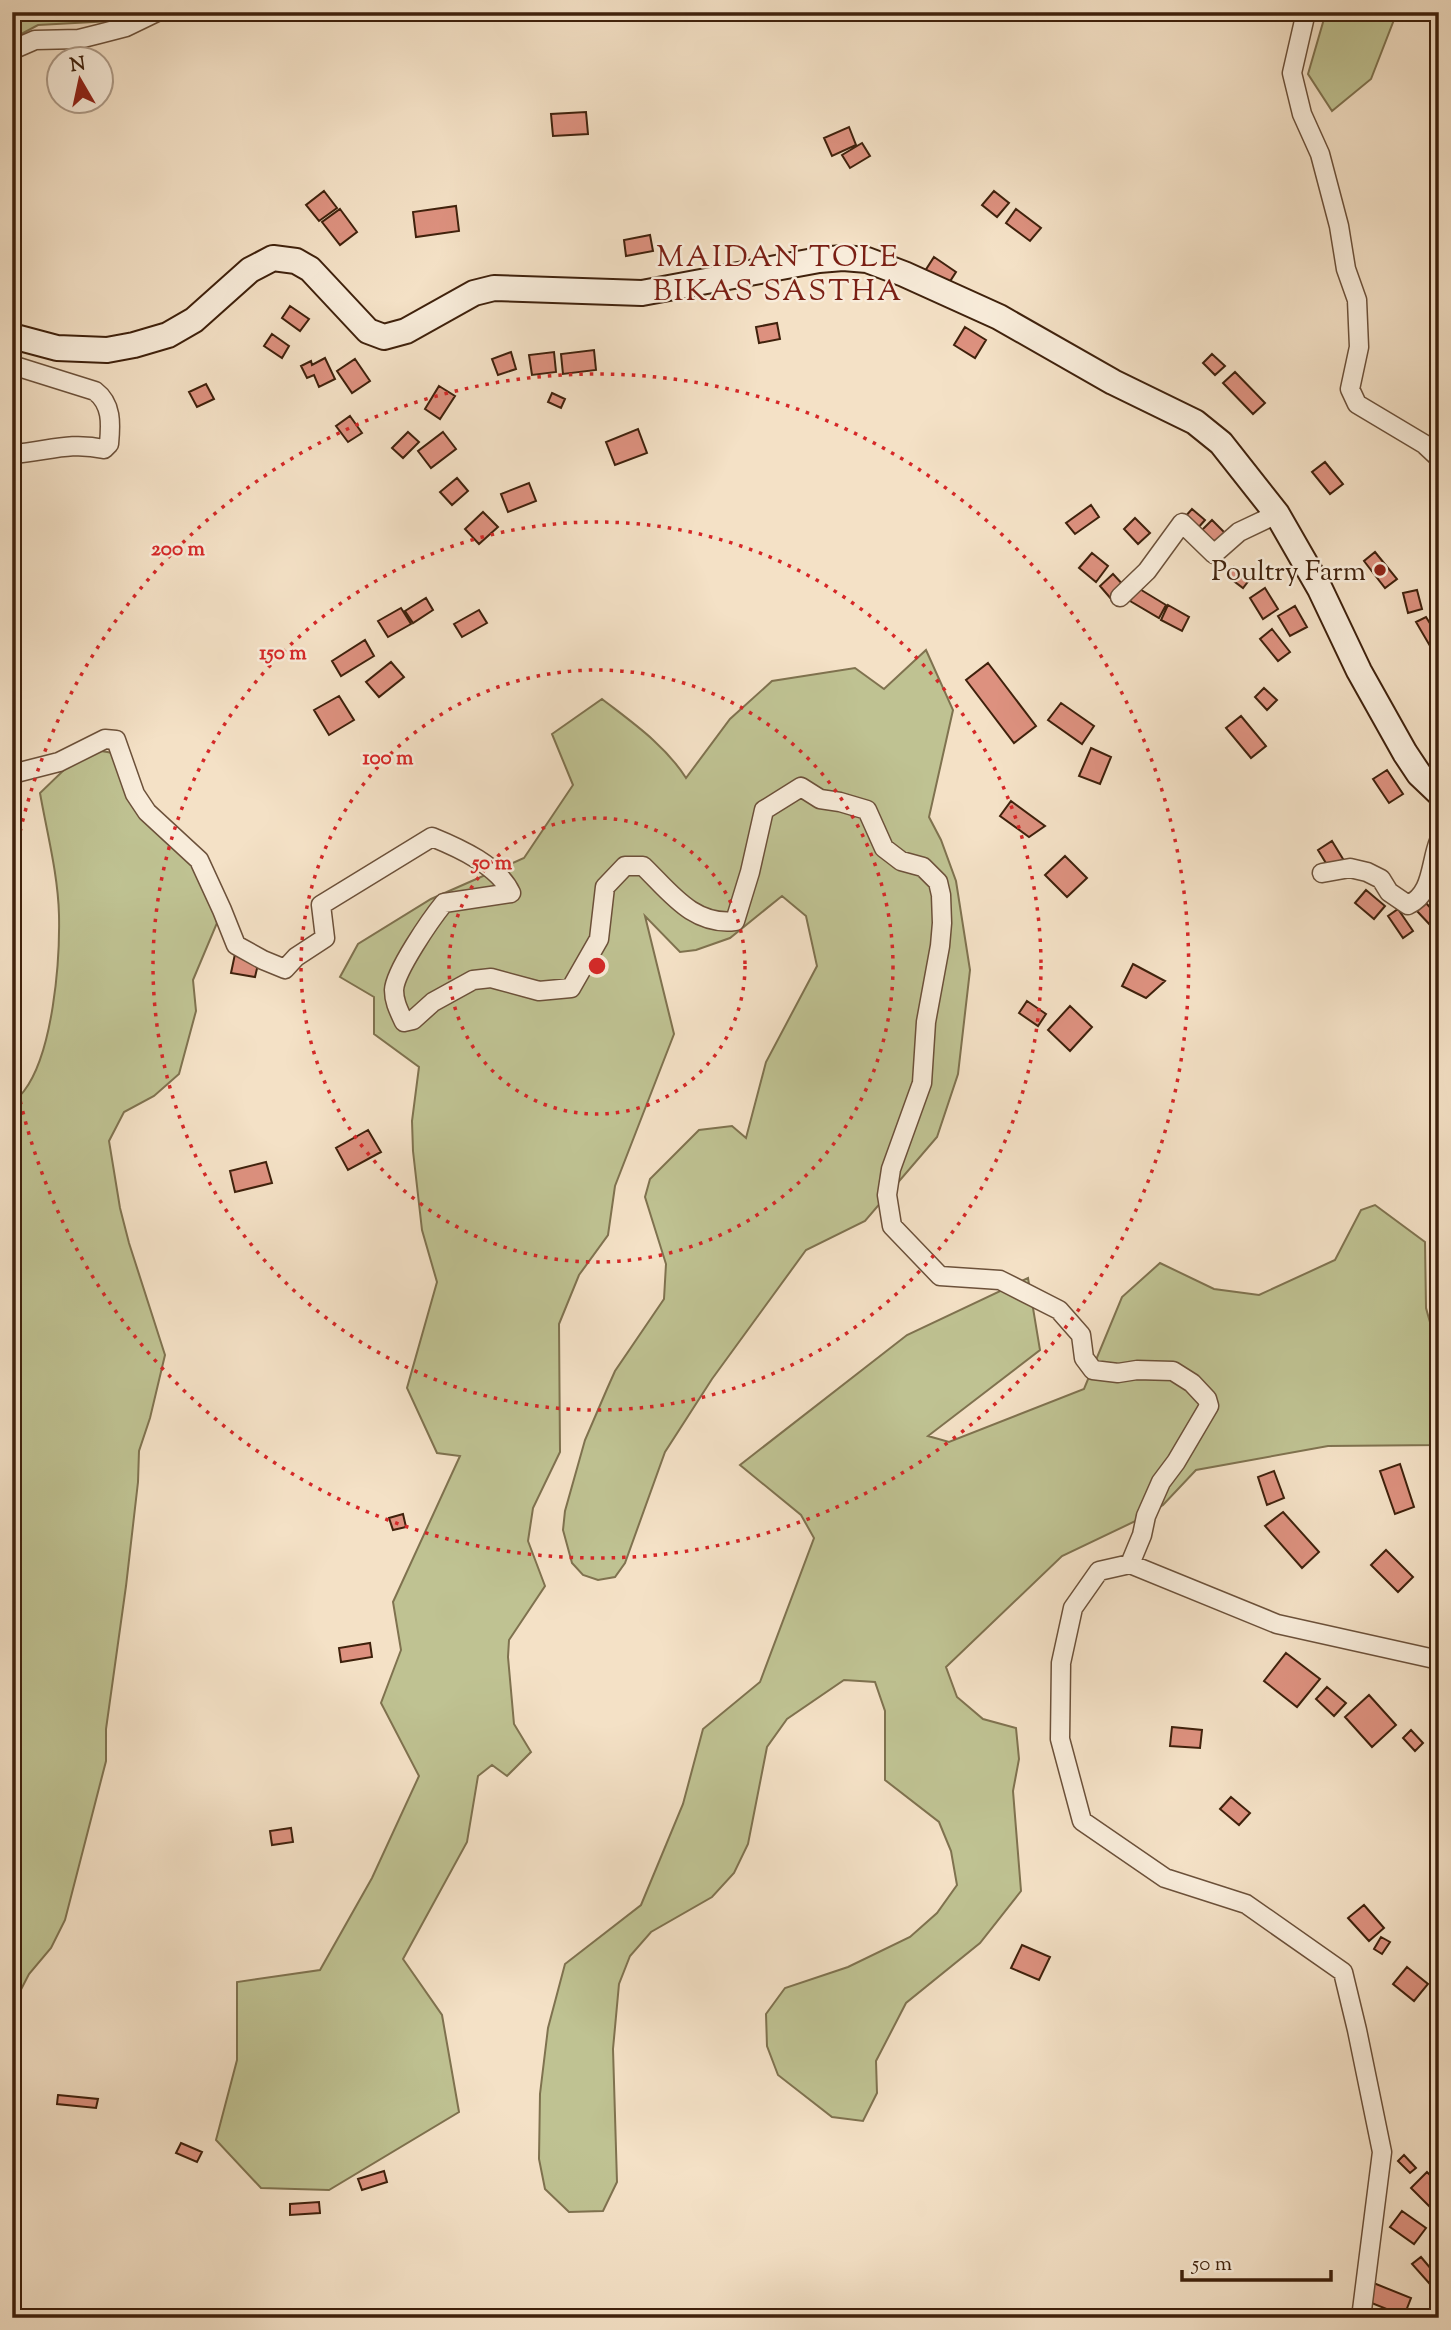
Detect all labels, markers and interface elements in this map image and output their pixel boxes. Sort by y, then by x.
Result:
north arrow [46,46,116,116]
text: N [68,51,87,80]
district label: MAIDAN TOLE BIKAS SASTHA [653,237,903,314]
text: 200 m [151,535,206,565]
place label: Poultry Farm [1211,553,1366,593]
marker: Poultry Farm [1372,562,1388,578]
text: 150 m [259,639,307,669]
text: 100 m [363,744,414,774]
text: 50 m [470,849,513,879]
centre of rings [585,954,609,978]
scale bar [1182,2239,1330,2283]
text: 50 m [1191,2250,1232,2280]

